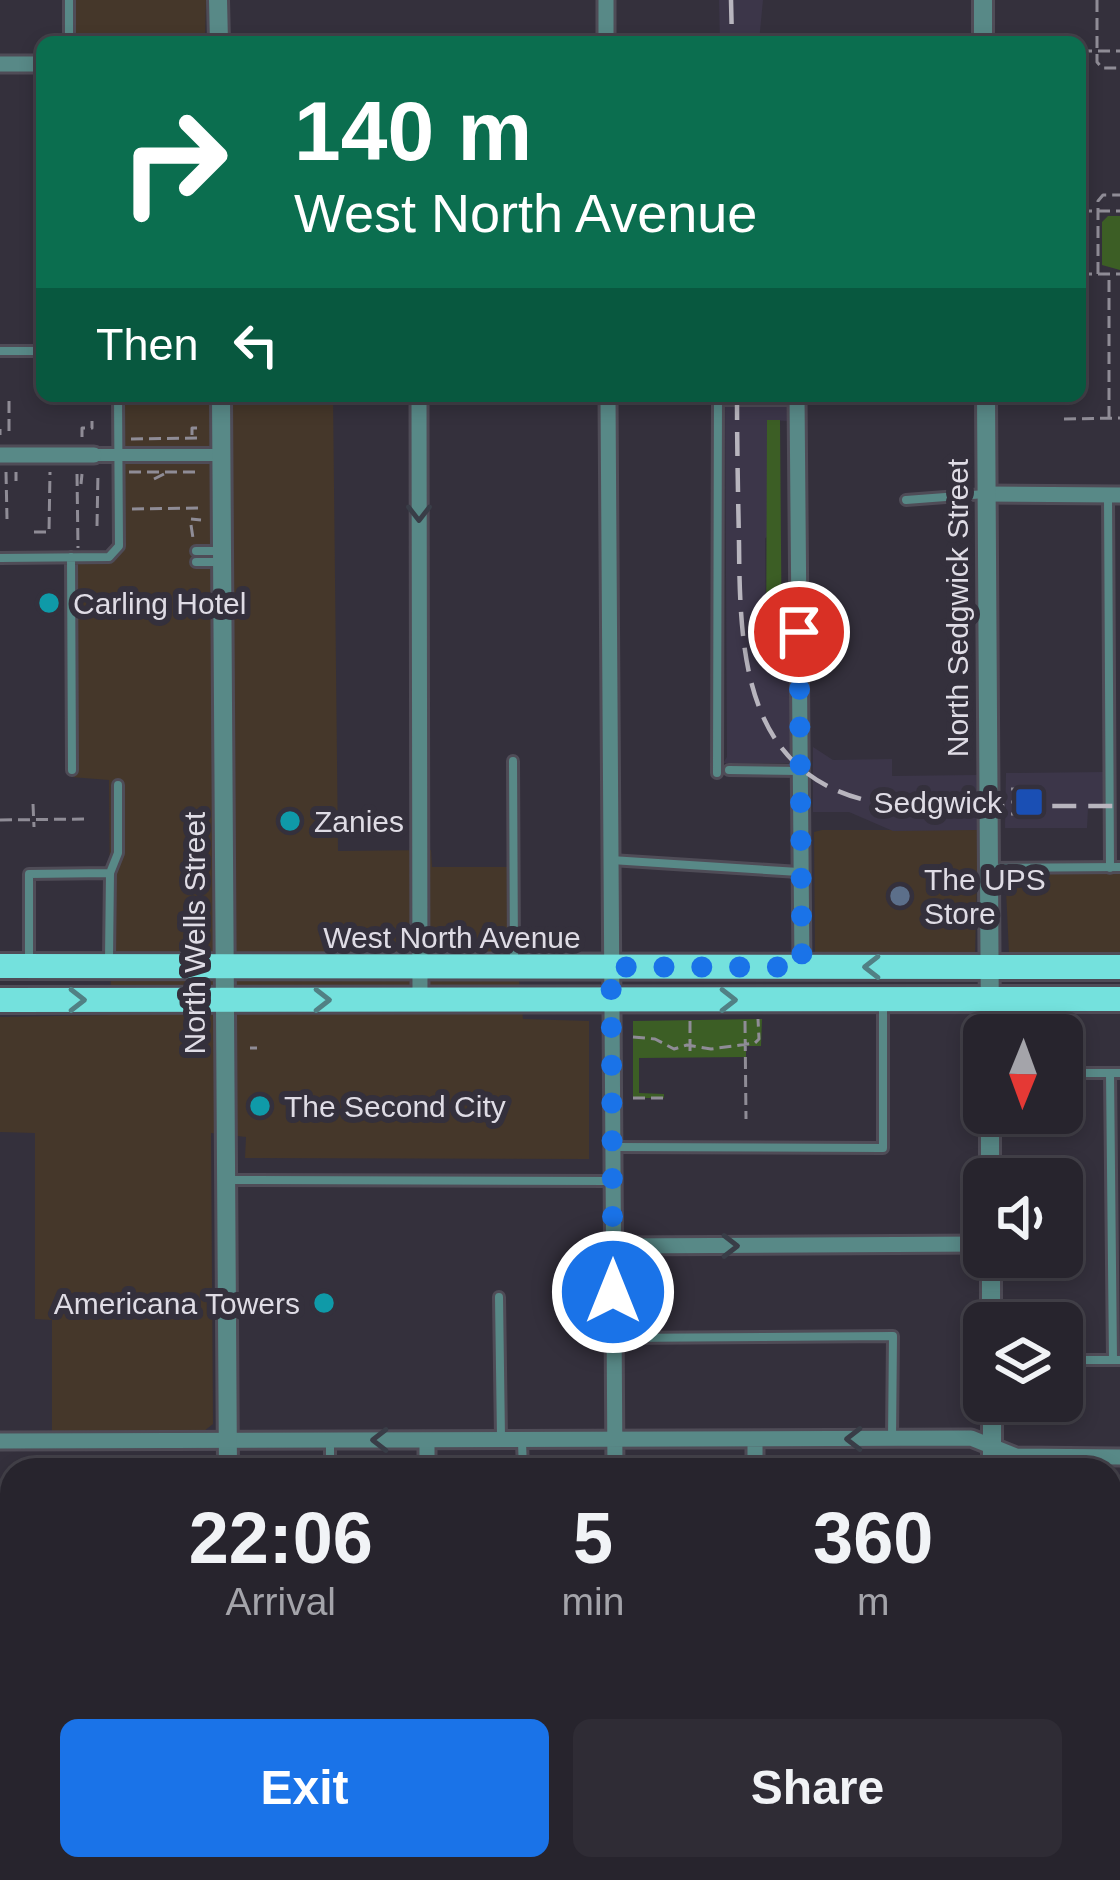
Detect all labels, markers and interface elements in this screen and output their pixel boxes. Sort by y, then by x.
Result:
icon: right [96,84,252,240]
text: 140 m [294,84,532,178]
text: West North Avenue [294,183,757,243]
icon: left [223,312,289,378]
text: Then [96,319,199,370]
street label: North Sedgwick Street [941,458,974,757]
one-way arrow [406,504,432,523]
pin [748,581,850,683]
place label: Carling Hotel [73,587,246,620]
marker: Carling Hotel [36,590,62,616]
icon: arrive [766,599,832,665]
place label: Sedgwick [874,786,1003,819]
marker: Sedgwick [1013,786,1045,818]
place label: Zanies [314,805,404,838]
marker: Zanies [277,808,303,834]
street label: North Wells Street [178,811,211,1054]
place label: The UPS Store [924,863,1046,930]
marker: The UPS Store [887,883,913,909]
street label: West North Avenue [323,921,581,954]
one-way arrow [862,954,880,980]
one-way arrow [68,986,87,1012]
one-way arrow [314,987,332,1013]
one-way arrow [720,987,738,1013]
north arrow [963,1014,1083,1134]
map controls [963,1014,1083,1422]
place label: The Second City [284,1090,506,1123]
marker: The Second City [247,1093,273,1119]
button: sound [963,1158,1083,1278]
position arrow [550,1229,676,1355]
one-way arrow [721,1233,740,1259]
place label: Americana Towers [54,1287,300,1320]
marker: Americana Towers [311,1290,337,1316]
button: layers [963,1302,1083,1422]
one-way arrow [844,1426,862,1452]
one-way arrow [370,1427,388,1453]
text: 22:06 [189,1498,373,1578]
text: 5 [573,1498,613,1578]
text: 360 [813,1498,933,1578]
text: Arrival [226,1580,336,1623]
text: min [562,1580,624,1623]
text: m [857,1580,889,1623]
button: Exit [60,1719,549,1857]
button: Share [573,1719,1062,1857]

